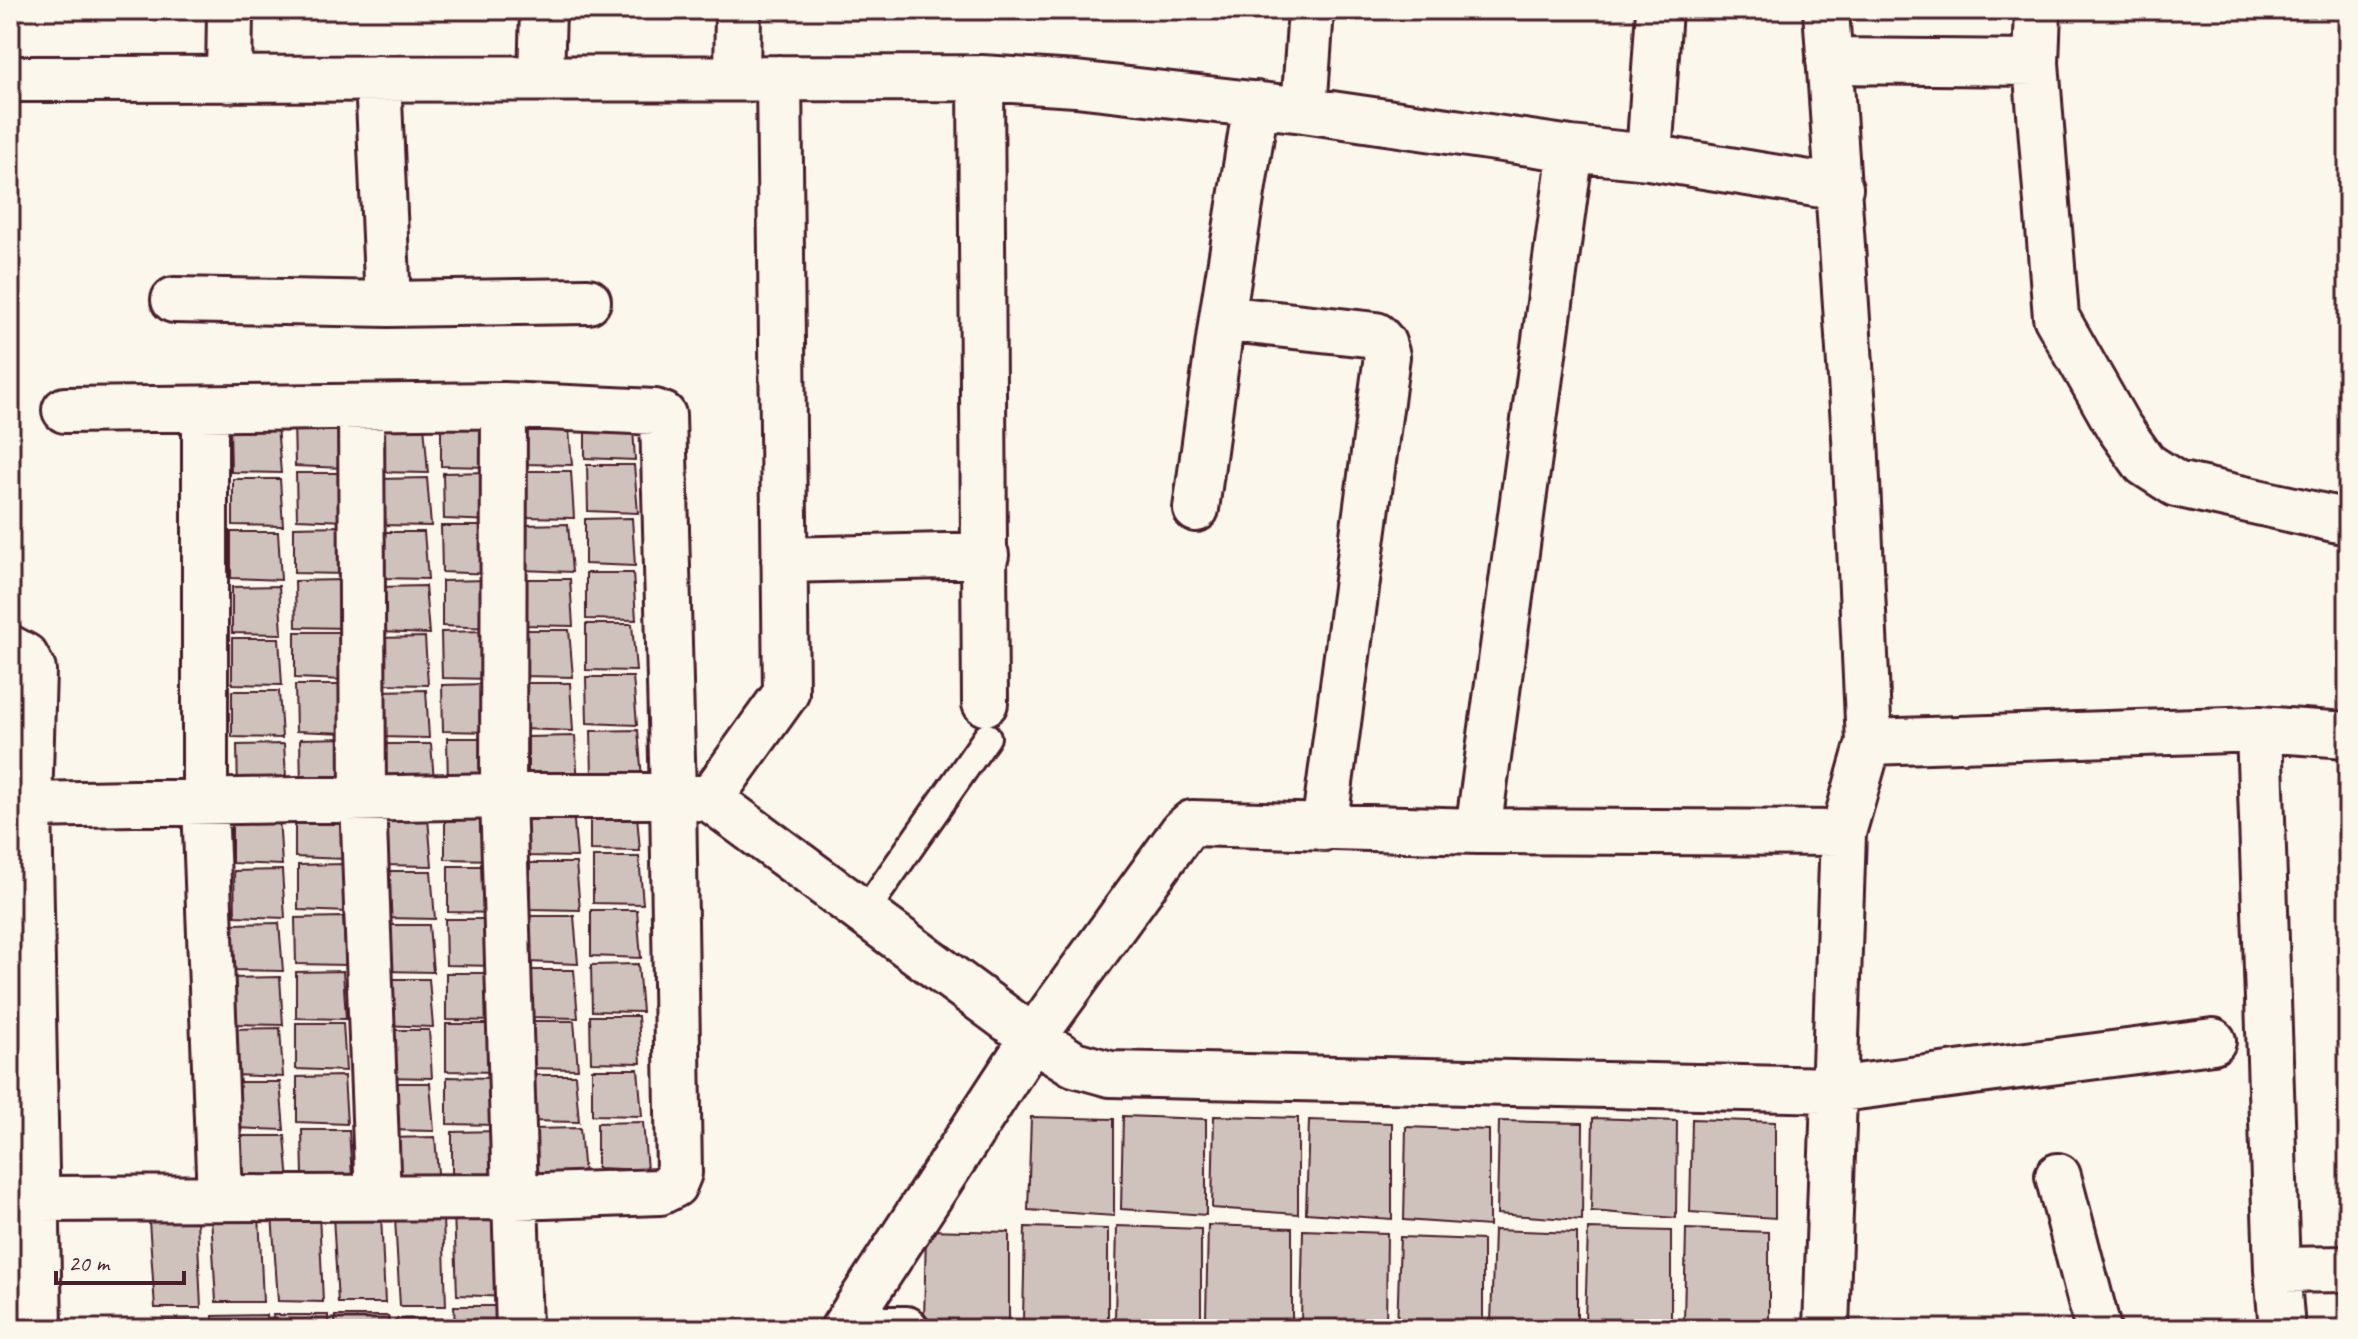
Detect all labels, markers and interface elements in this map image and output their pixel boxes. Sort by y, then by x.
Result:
scale bar [56,1235,184,1285]
text: 20 m [68,1248,111,1278]

